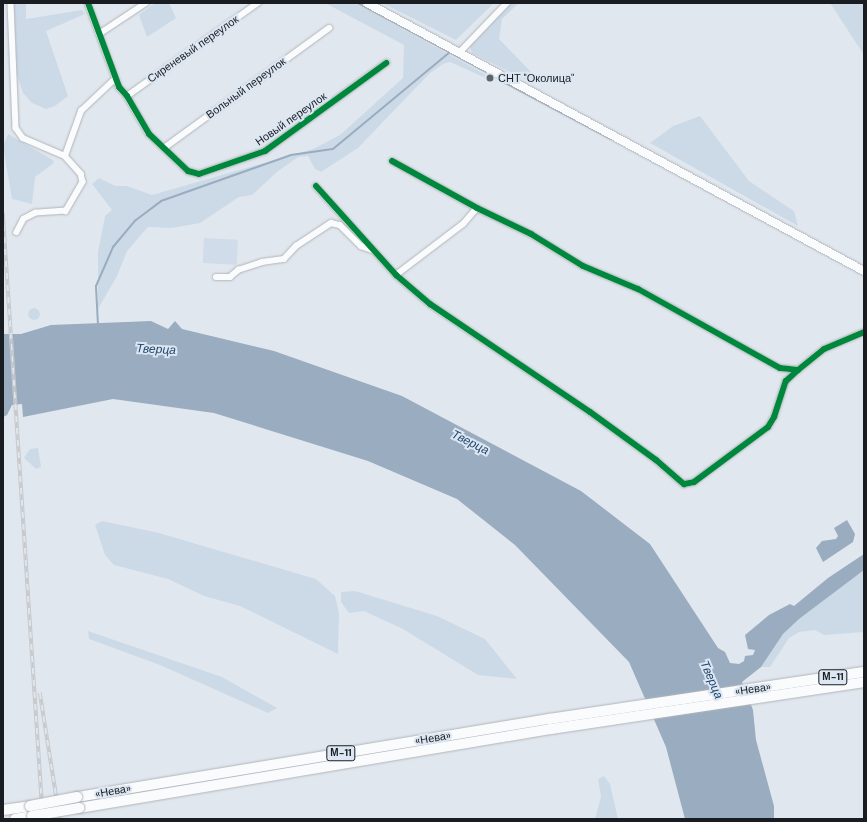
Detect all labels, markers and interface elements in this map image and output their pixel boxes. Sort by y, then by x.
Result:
street label: Сиреневый переулок [145,13,241,85]
street label: Вольный переулок [204,55,288,121]
place label: СНТ "Околица" [498,71,574,85]
marker: СНТ "Околица" [485,73,495,83]
street label: Новый переулок [253,90,329,148]
water label: Тверца [136,342,176,358]
water label: Тверца [449,428,491,458]
water label: Тверца [697,659,725,701]
road number: М-11 [818,669,848,685]
street label: «Нева» [734,680,772,698]
street label: «Нева» [414,729,452,747]
road number: М-11 [326,745,356,761]
street label: «Нева» [94,781,132,801]

